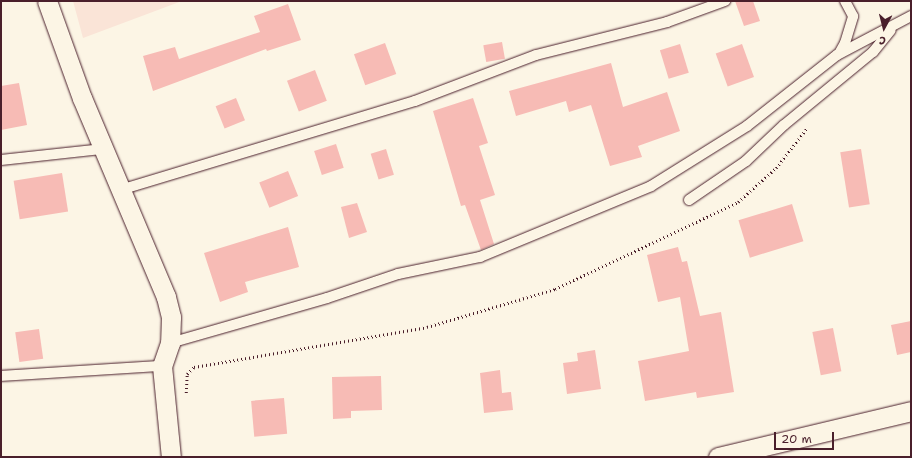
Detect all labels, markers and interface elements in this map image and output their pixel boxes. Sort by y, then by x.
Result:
north arrow [864,8,904,48]
text: С [878,33,887,48]
scale bar [776,424,836,450]
text: 20 m [781,431,812,447]

